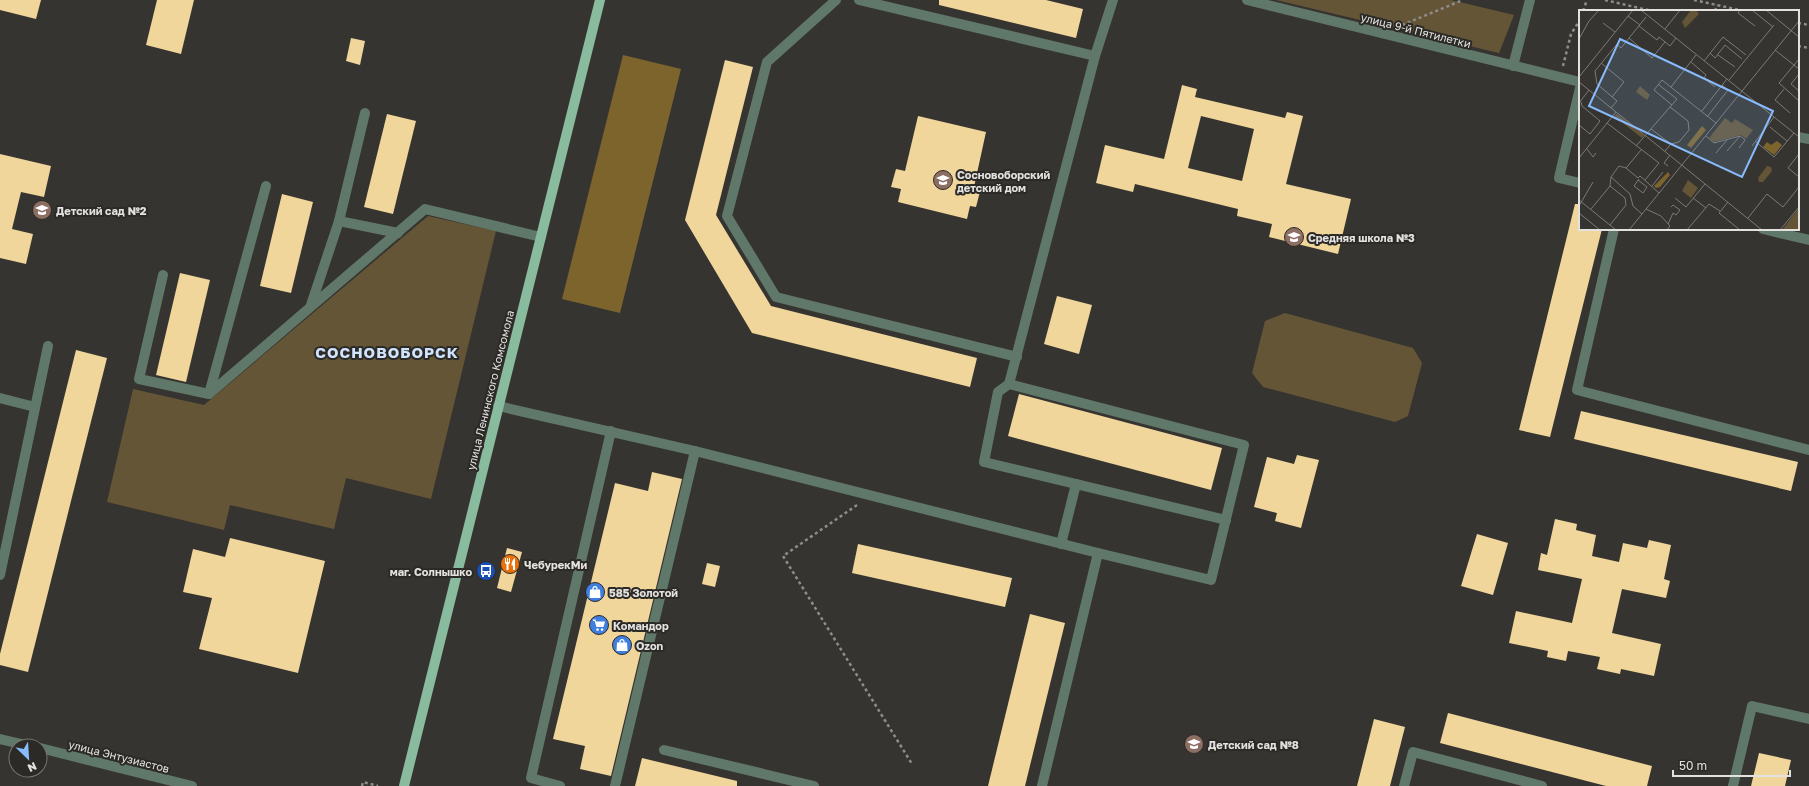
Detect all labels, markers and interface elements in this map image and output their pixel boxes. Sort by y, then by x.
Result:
street label: улица 9-й Пятилетки [1360,10,1472,50]
inset map [1579,10,1799,230]
place label: Сосновоборский детский дом [957,168,1050,194]
school or university icon: Сосновоборский детский дом [932,169,954,191]
school or university icon: Детский сад №2 [31,199,53,221]
place label: Детский сад №2 [56,204,147,217]
school or university icon: Средняя школа №3 [1283,226,1305,248]
place label: Средняя школа №3 [1308,231,1415,244]
street label: улица Ленинского Комсомола [464,309,516,471]
district label: СОСНОВОБОРСК [315,343,459,361]
restaurant icon: ЧебурекМи [499,553,521,575]
place label: ЧебурекМи [524,558,587,571]
bus stop icon: маг. Солнышко [475,560,497,582]
place label: маг. Солнышко [390,565,472,578]
shop icon: 585 Золотой [584,581,606,603]
place label: 585 Золотой [609,586,678,599]
supermarket icon: Командор [588,614,610,636]
place label: Командор [613,619,669,632]
shop icon: Ozon [611,634,633,656]
place label: Ozon [636,639,664,652]
school or university icon: Детский сад №8 [1183,733,1205,755]
street label: улица Энтузиастов [67,737,171,775]
north arrow [8,738,48,778]
place label: Детский сад №8 [1208,738,1299,751]
scale bar [1673,752,1790,778]
text: 50 m [1679,758,1707,773]
text: N [26,760,39,775]

